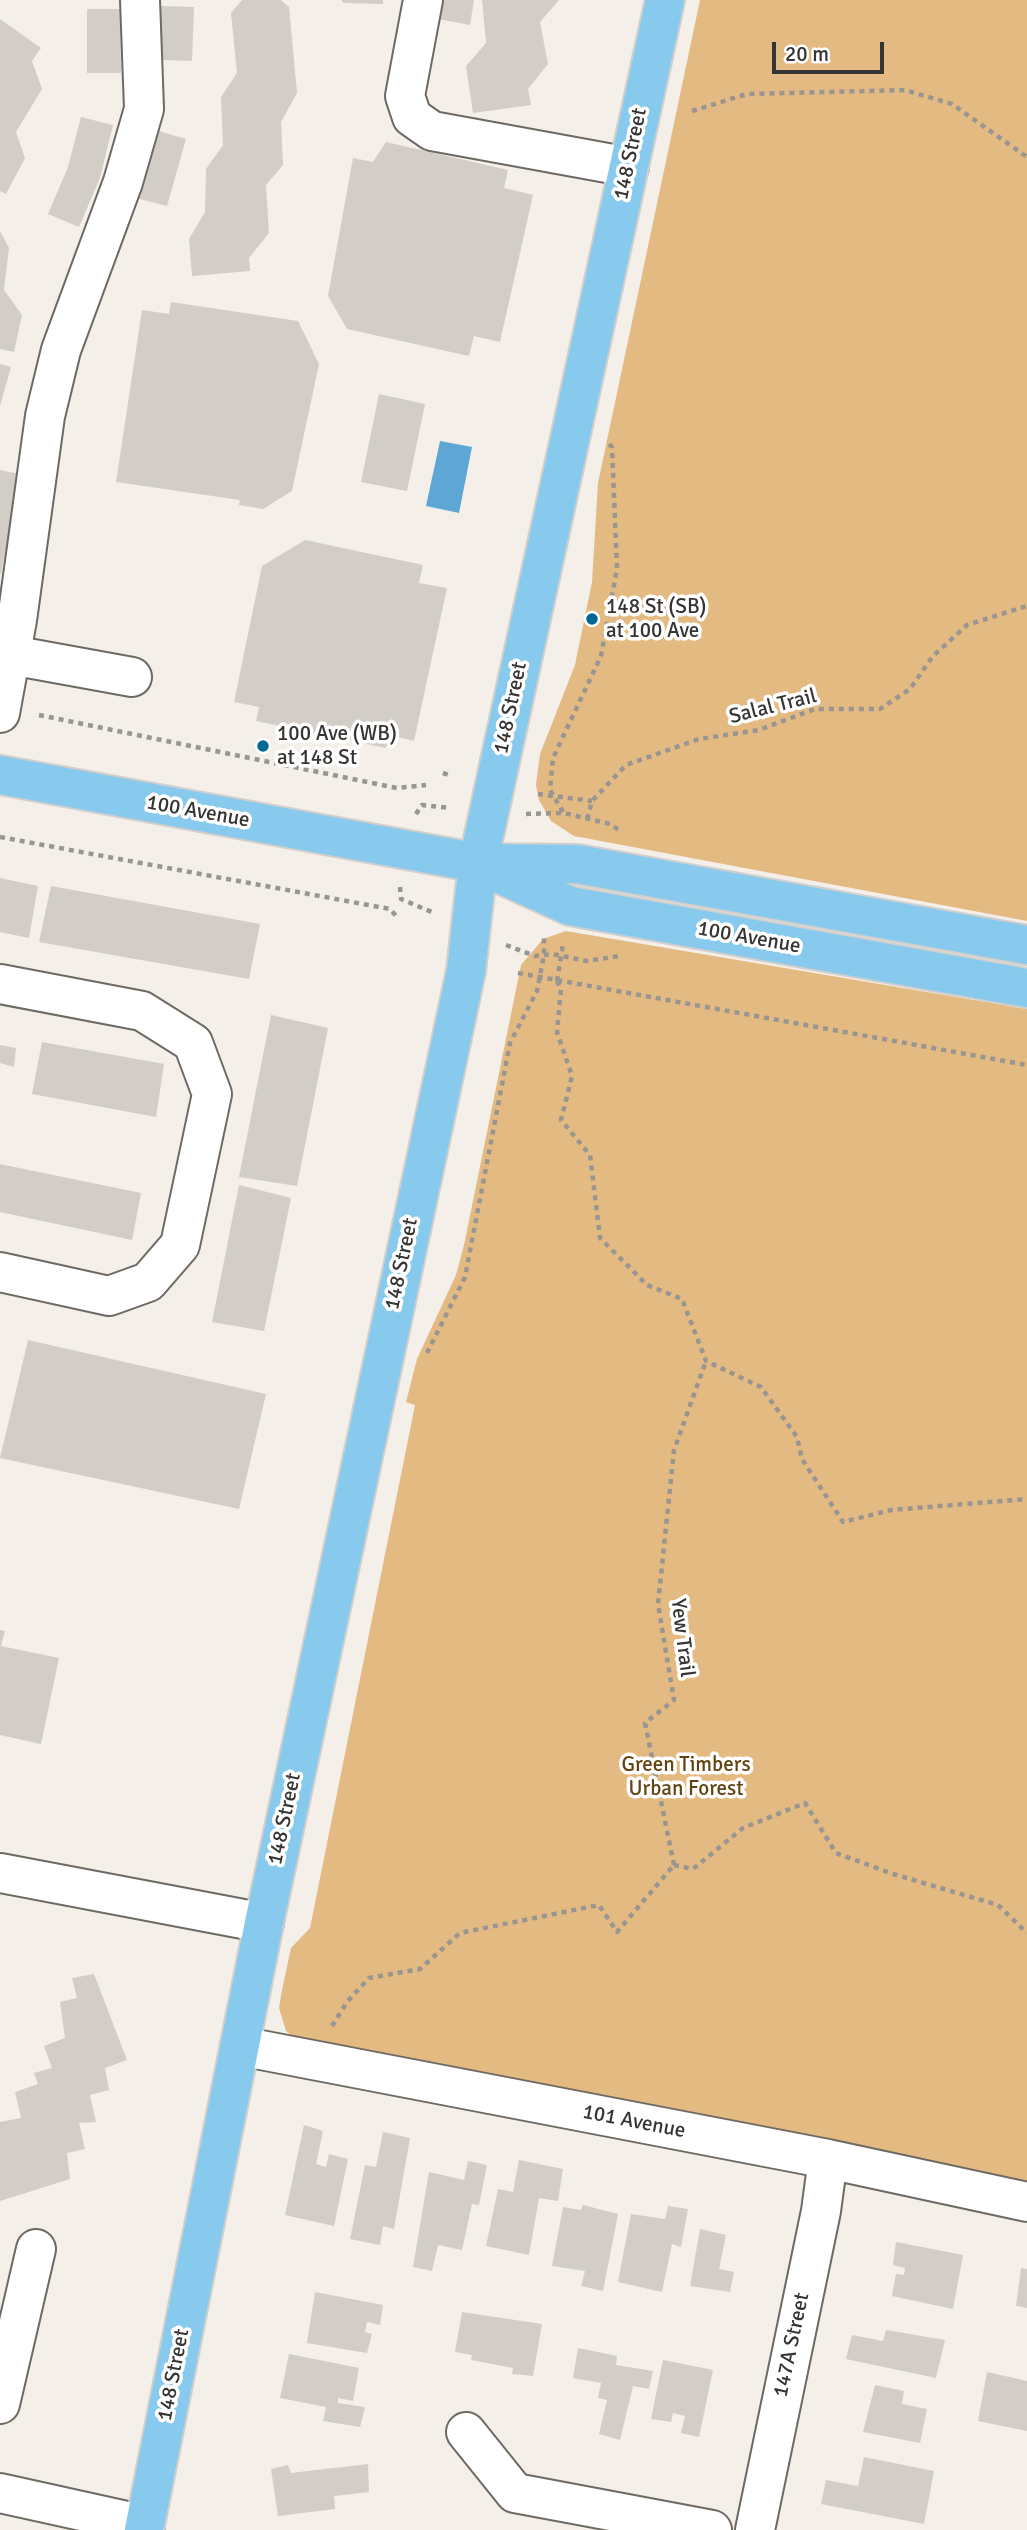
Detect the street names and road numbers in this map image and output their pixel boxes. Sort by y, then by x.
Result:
street label: 148 Street [609,106,653,202]
street label: 148 Street [489,660,533,756]
street label: Salal Trail [727,684,819,730]
street label: 100 Avenue [144,791,252,833]
street label: 100 Avenue [695,917,803,959]
street label: 148 Street [380,1216,424,1312]
street label: Yew Trail [665,1597,699,1679]
street label: 148 Street [263,1771,307,1867]
street label: 101 Avenue [580,2100,688,2144]
street label: 147A Street [769,2290,815,2400]
street label: 148 Street [153,2327,195,2423]

